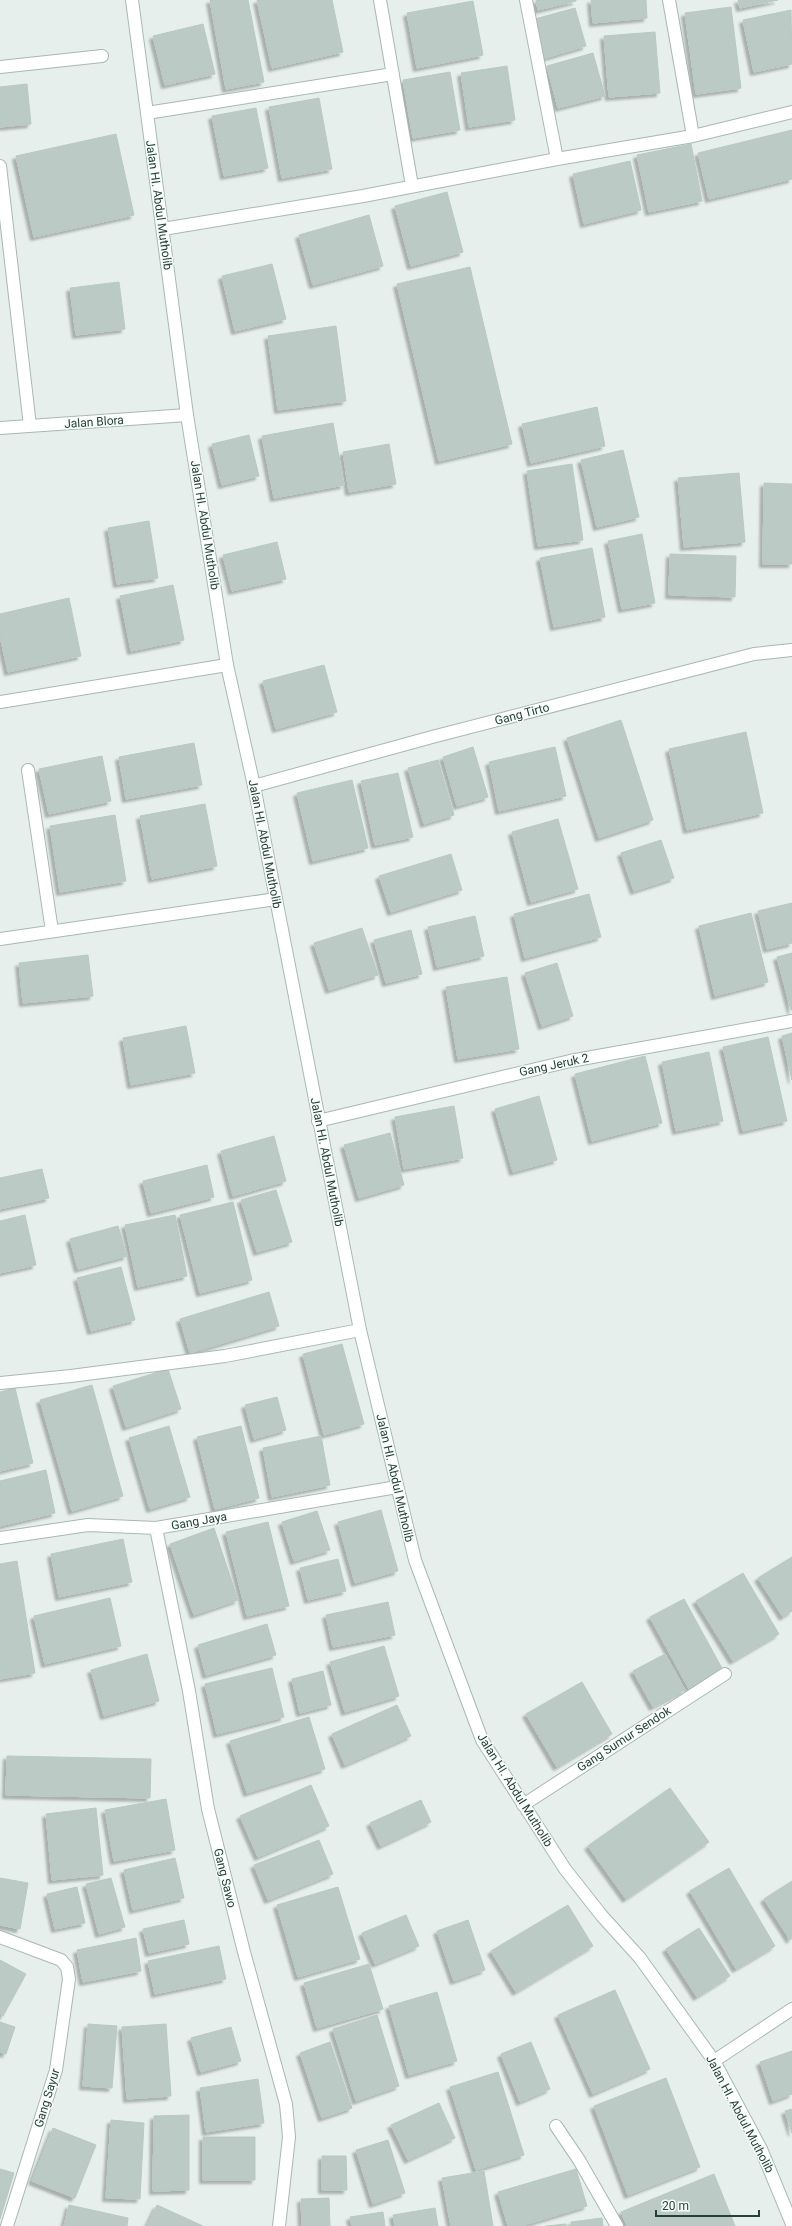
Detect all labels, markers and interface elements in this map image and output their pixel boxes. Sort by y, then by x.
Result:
street label: Jalan HI. Abdul Mutholib [143,139,175,271]
street label: Jalan Blora [64,413,124,431]
street label: Jalan HI. Abdul Mutholib [188,459,222,591]
street label: Gang Tirto [493,700,551,728]
street label: Jalan HI. Abdul Mutholib [246,778,284,910]
street label: Gang Jeruk 2 [518,1051,590,1079]
street label: Jalan HI. Abdul Mutholib [308,1096,346,1228]
street label: Jalan HI. Abdul Mutholib [373,1413,417,1544]
street label: Gang Jaya [170,1509,228,1533]
street label: Gang Sumur Sendok [575,1703,674,1774]
street label: Jalan HI. Abdul Mutholib [474,1731,556,1849]
street label: Gang Sawo [211,1847,239,1909]
street label: Jalan HI. Abdul Mutholib [703,2053,777,2175]
street label: Gang Sayur [31,2067,63,2129]
scale bar [656,2192,759,2218]
text: 20 m [662,2199,689,2213]

